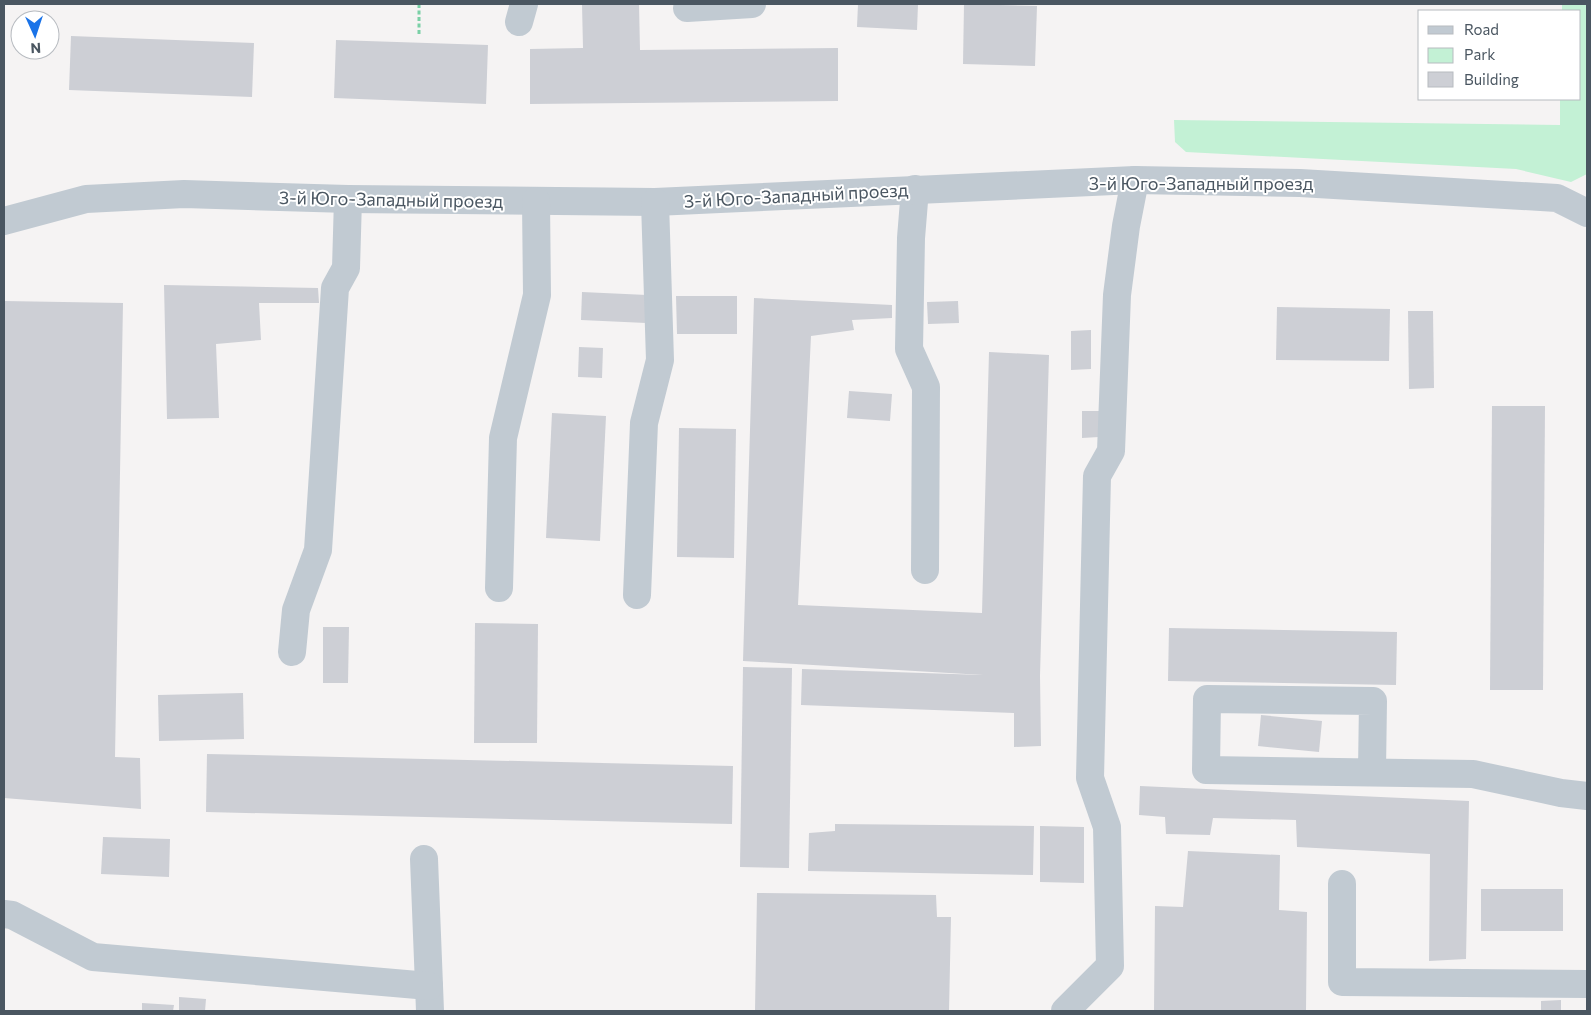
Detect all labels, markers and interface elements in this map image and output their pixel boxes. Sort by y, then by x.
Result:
north arrow [10,10,60,60]
legend [1418,10,1581,100]
text: Road [1464,20,1499,38]
text: N [30,40,41,57]
text: Park [1464,45,1495,63]
text: Building [1464,70,1519,88]
street label: 3-й Юго-Западный проезд [1089,172,1314,194]
street label: 3-й Юго-Западный проезд [683,178,909,212]
street label: 3-й Юго-Западный проезд [279,186,504,212]

